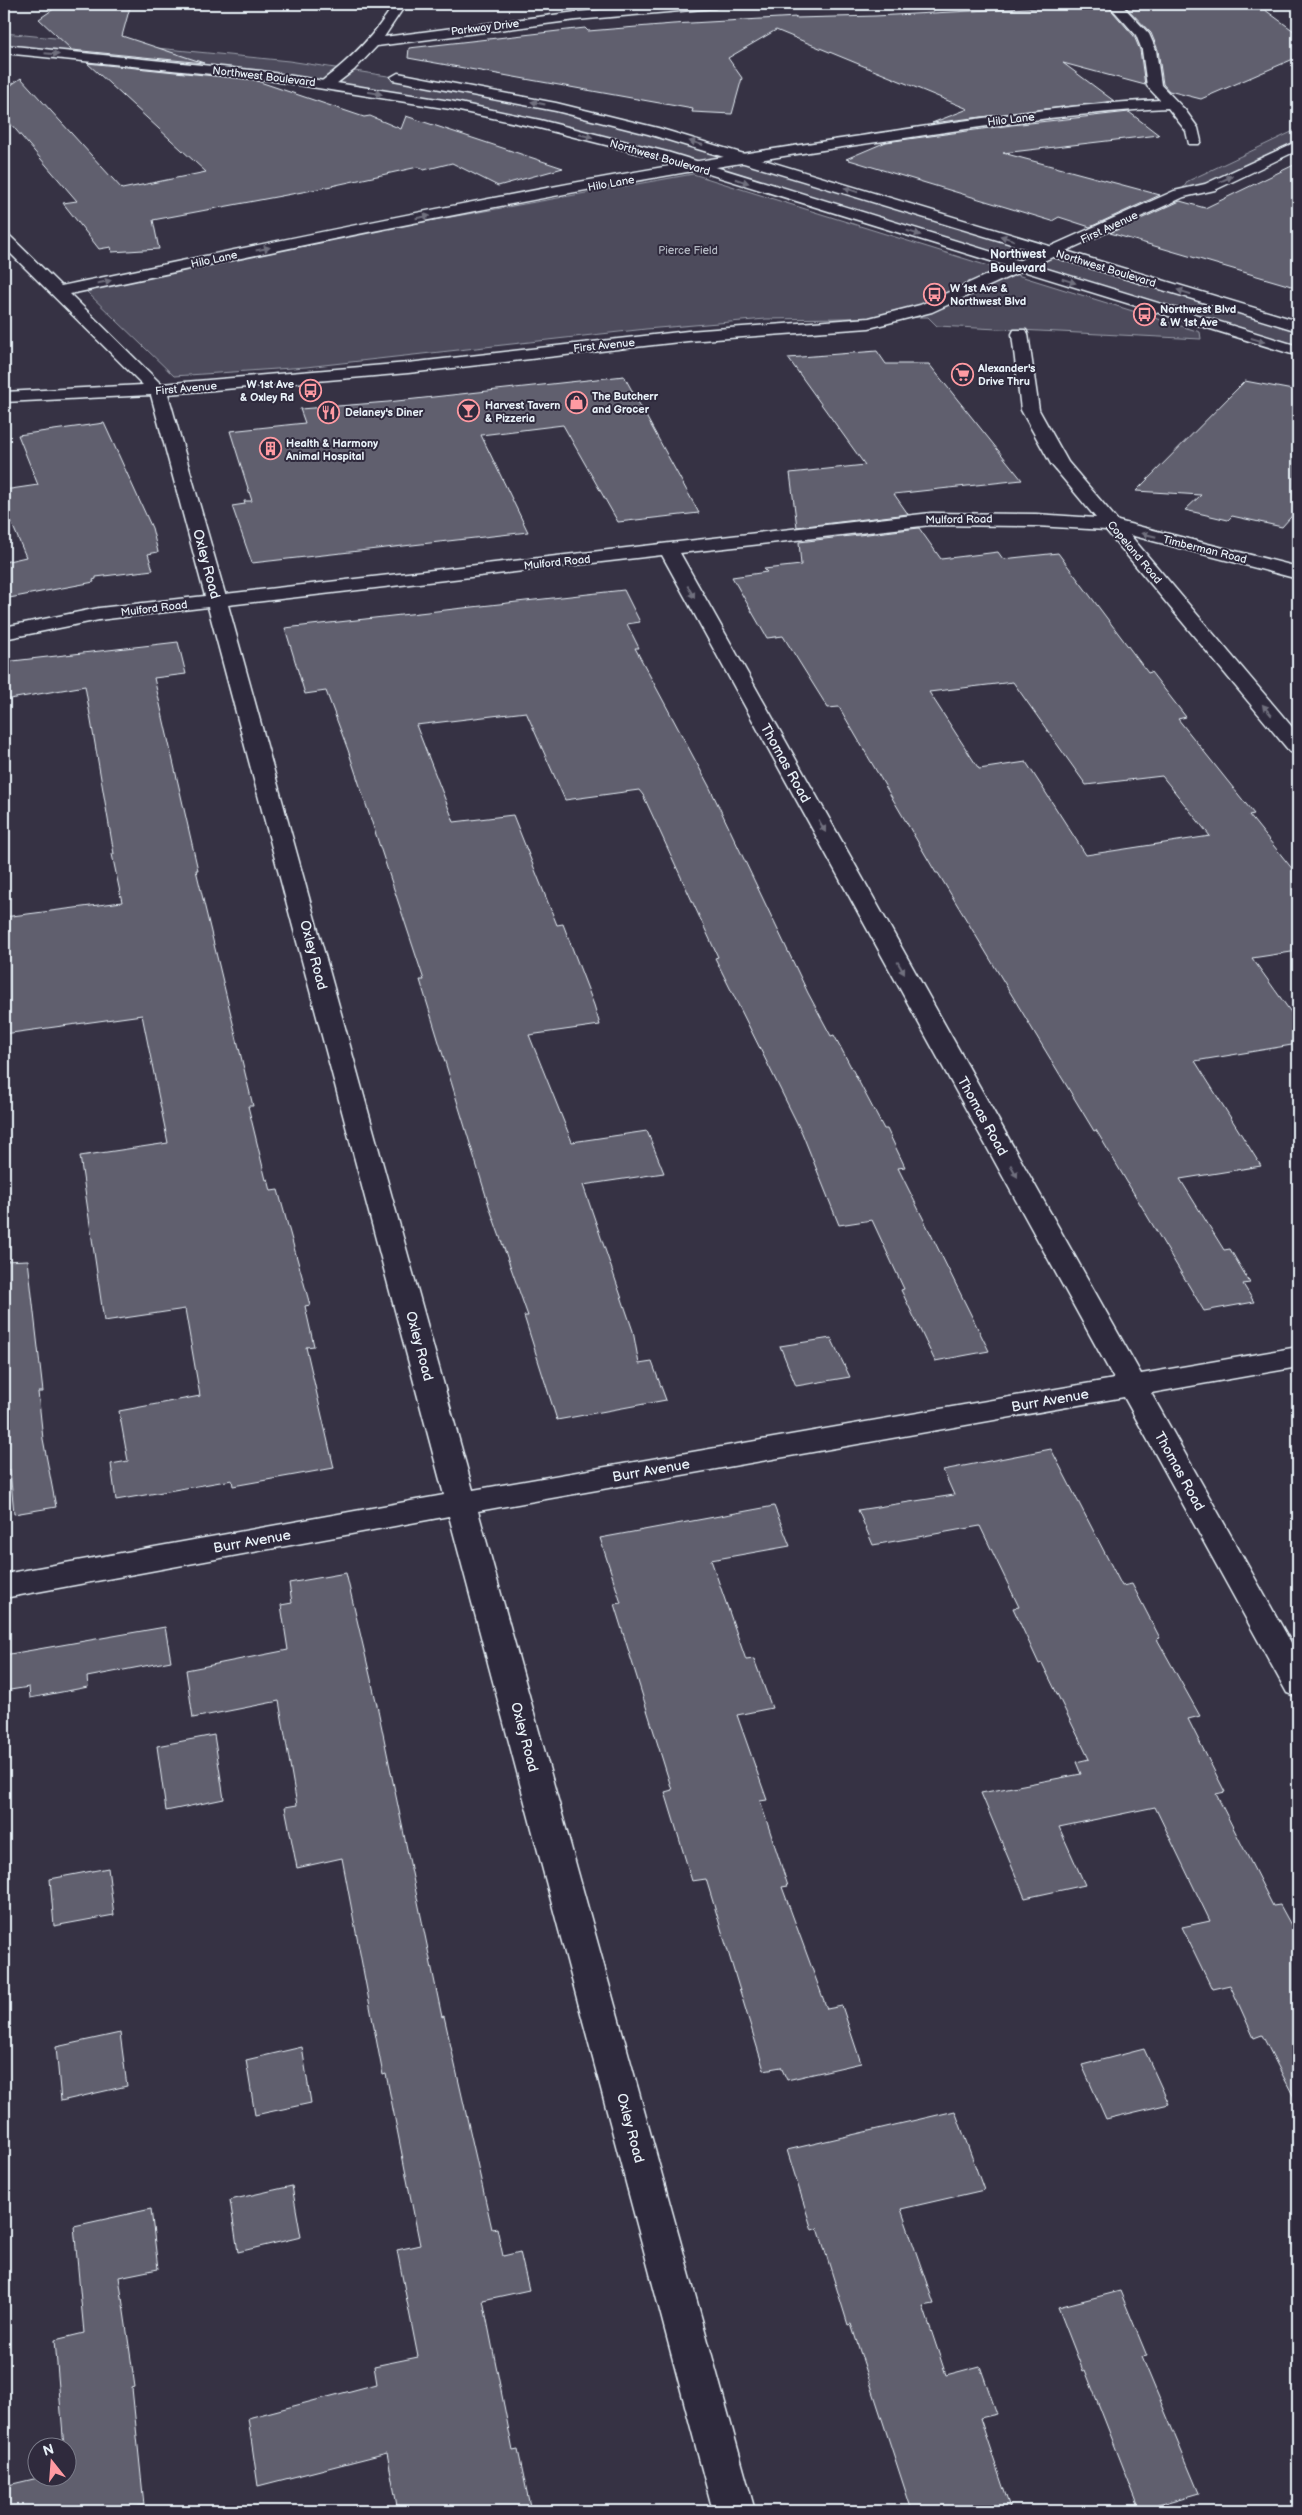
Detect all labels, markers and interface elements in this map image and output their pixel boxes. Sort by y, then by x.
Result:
street label: Parkway Drive [450,17,520,38]
one-way arrow [45,50,61,58]
street label: Northwest Boulevard [212,64,316,89]
one-way arrow [368,89,384,97]
one-way arrow [531,99,546,107]
street label: Hilo Lane [987,110,1036,129]
one-way arrow [578,132,593,140]
street label: Northwest Boulevard [608,137,711,178]
one-way arrow [688,138,703,146]
street label: Hilo Lane [587,173,636,194]
one-way arrow [1218,175,1233,184]
one-way arrow [734,177,749,185]
one-way arrow [844,185,859,193]
street label: First Avenue [1078,208,1140,246]
one-way arrow [415,212,431,220]
one-way arrow [907,229,922,237]
one-way arrow [999,233,1014,241]
one-way arrow [256,244,272,252]
park label: Pierce Field [658,244,718,257]
district label: Northwest Boulevard [990,247,1046,276]
street label: Northwest Boulevard [1054,247,1157,290]
street label: Hilo Lane [190,248,239,271]
one-way arrow [97,278,112,286]
one-way arrow [1062,278,1077,286]
bus stop icon: W 1st Ave & Northwest Blvd [922,282,946,306]
place label: W 1st Ave & Northwest Blvd [950,282,1026,308]
one-way arrow [1177,288,1192,296]
bus stop icon: Northwest Blvd & W 1st Ave [1132,303,1156,327]
place label: Northwest Blvd & W 1st Ave [1160,303,1236,329]
street label: First Avenue [573,336,636,355]
one-way arrow [1250,336,1265,344]
supermarket icon: Alexander's Drive Thru [950,362,974,386]
place label: Alexander's Drive Thru [977,362,1036,388]
place label: W 1st Ave & Oxley Rd [240,378,294,404]
bus stop icon: W 1st Ave & Oxley Rd [298,378,322,402]
street label: First Avenue [155,379,218,398]
shop icon: The Butcherr and Grocer [564,390,588,414]
place label: The Butcherr and Grocer [592,390,659,416]
bar icon: Harvest Tavern & Pizzeria [457,399,481,423]
place label: Harvest Tavern & Pizzeria [485,399,560,425]
restaurant icon: Delaney's Diner [317,400,341,424]
place label: Delaney's Diner [345,406,424,419]
building icon: Health & Harmony Animal Hospital [258,437,282,461]
place label: Health & Harmony Animal Hospital [285,437,378,463]
street label: Mulford Road [925,512,993,527]
street label: Copeland Road [1105,518,1165,586]
street label: Oxley Road [189,527,224,601]
one-way arrow [1142,531,1157,539]
street label: Timberman Road [1162,533,1248,566]
street label: Mulford Road [523,553,591,572]
one-way arrow [687,585,696,598]
street label: Mulford Road [120,598,188,619]
one-way arrow [1261,704,1273,716]
street label: Thomas Road [757,721,814,806]
one-way arrow [817,819,826,832]
street label: Oxley Road [296,918,331,992]
one-way arrow [896,961,905,974]
street label: Thomas Road [954,1074,1011,1159]
one-way arrow [1009,1164,1018,1177]
street label: Oxley Road [402,1309,437,1383]
street label: Burr Avenue [1010,1385,1090,1416]
street label: Thomas Road [1151,1429,1208,1514]
street label: Burr Avenue [611,1455,691,1486]
street label: Burr Avenue [212,1526,292,1557]
street label: Oxley Road [507,1700,542,1774]
street label: Oxley Road [613,2091,648,2165]
north arrow [28,2438,78,2488]
text: N [41,2440,56,2460]

